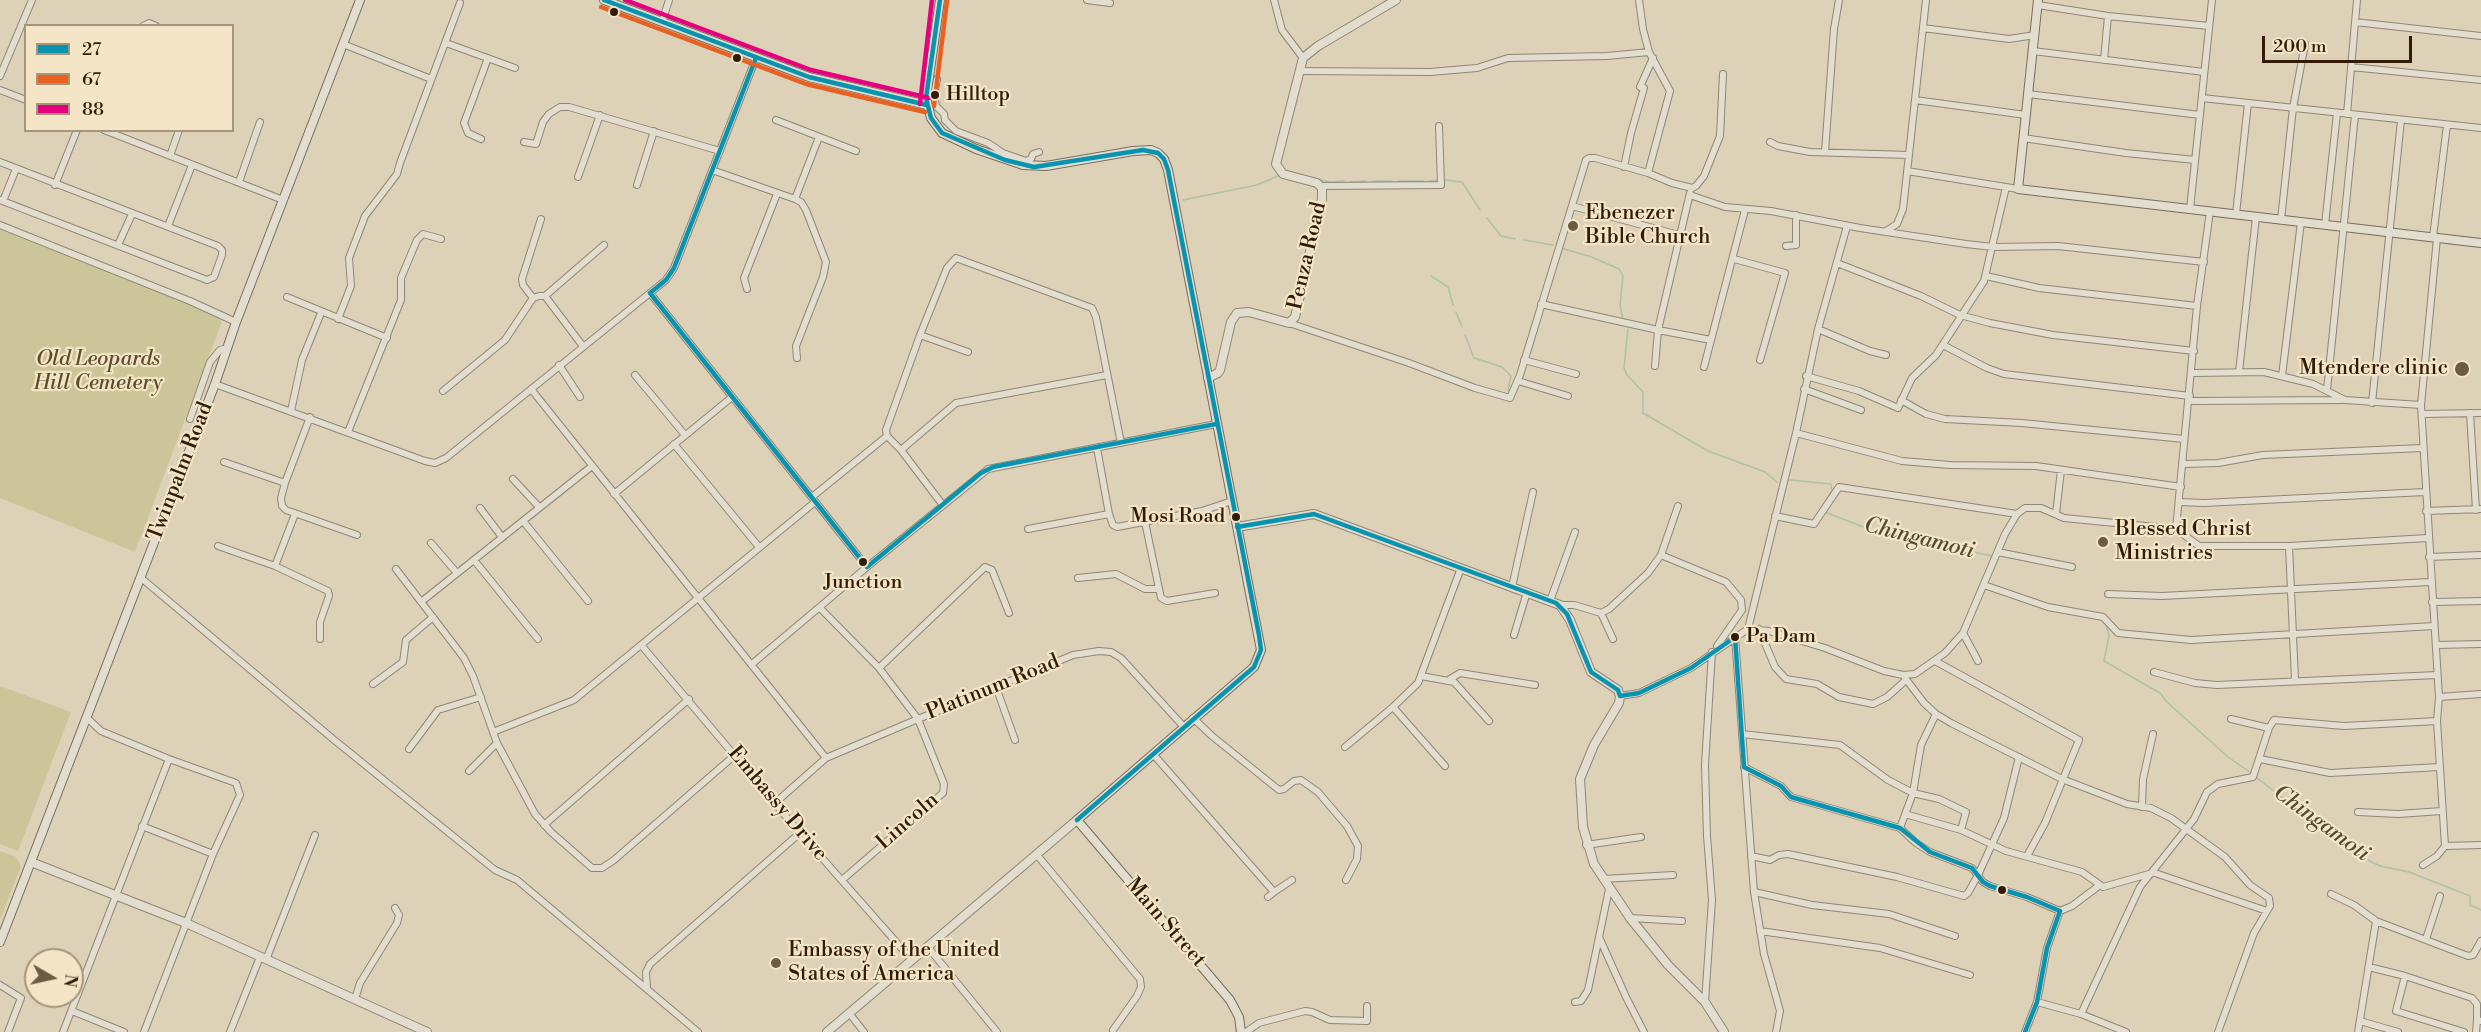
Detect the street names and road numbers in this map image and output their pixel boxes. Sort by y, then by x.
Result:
street label: Penza Road [1283,200,1333,312]
street label: Twinpalm Road [143,399,219,545]
street label: Platinum Road [923,650,1063,726]
street label: Embassy Drive [722,741,832,867]
street label: Lincoln [872,788,944,856]
street label: Main Street [1119,873,1211,973]

